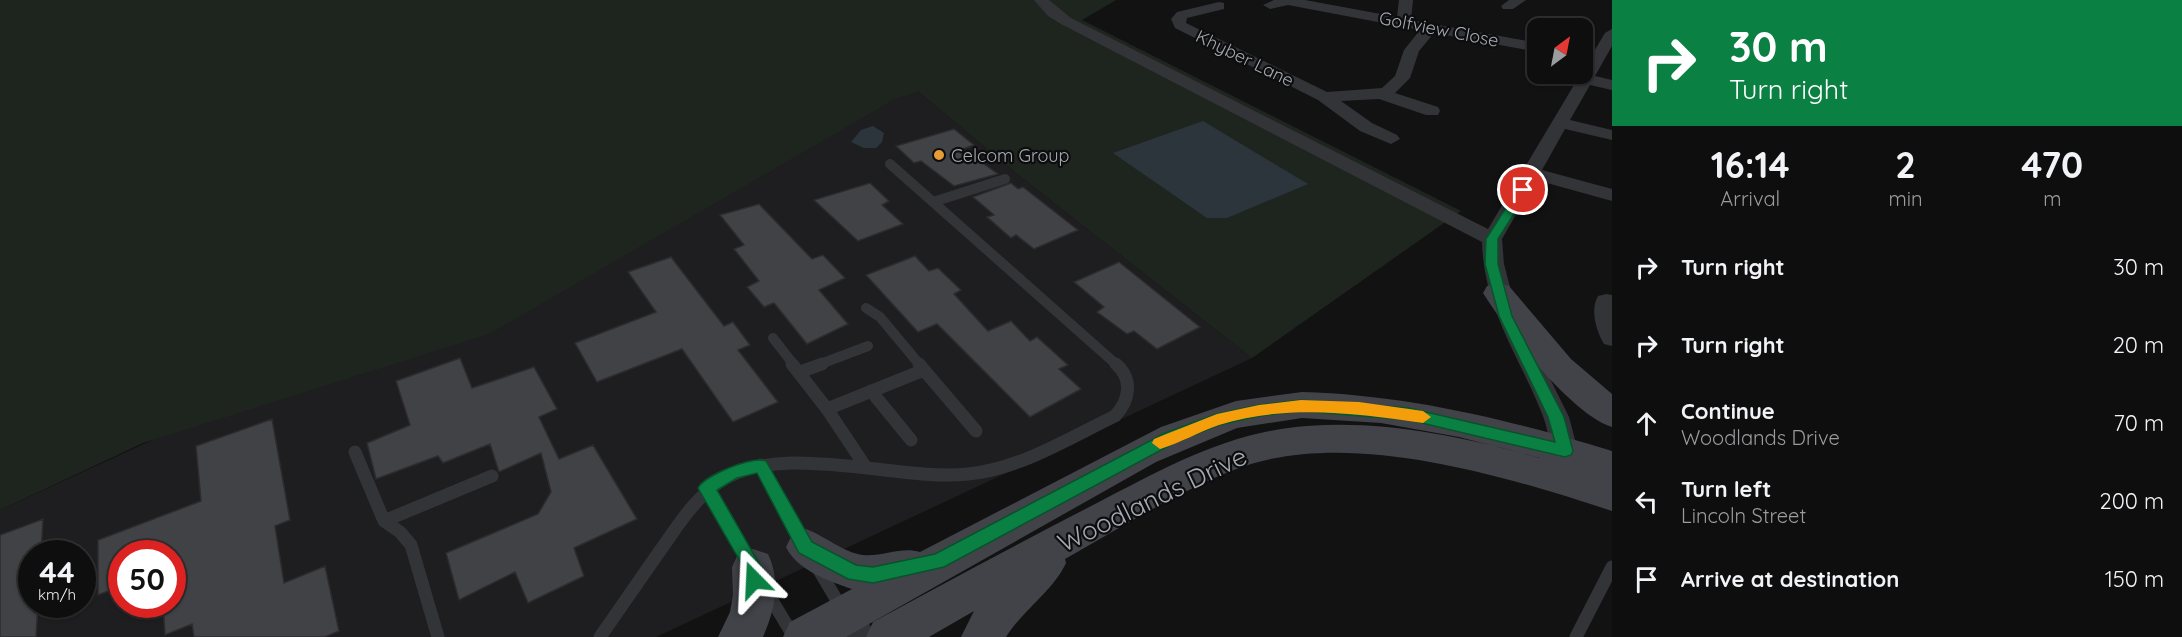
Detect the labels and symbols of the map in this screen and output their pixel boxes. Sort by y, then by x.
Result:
street label: Golfview Close [1377,6,1501,52]
north arrow [1527,18,1593,84]
street label: Khyber Lane [1192,24,1298,92]
place label: Celcom Group [951,144,1070,167]
marker: Celcom Group [932,148,946,162]
pin [1497,164,1548,215]
street label: Woodlands Drive [1052,439,1252,559]
speed limit sign: 50 [108,540,186,618]
position arrow [722,548,786,612]

